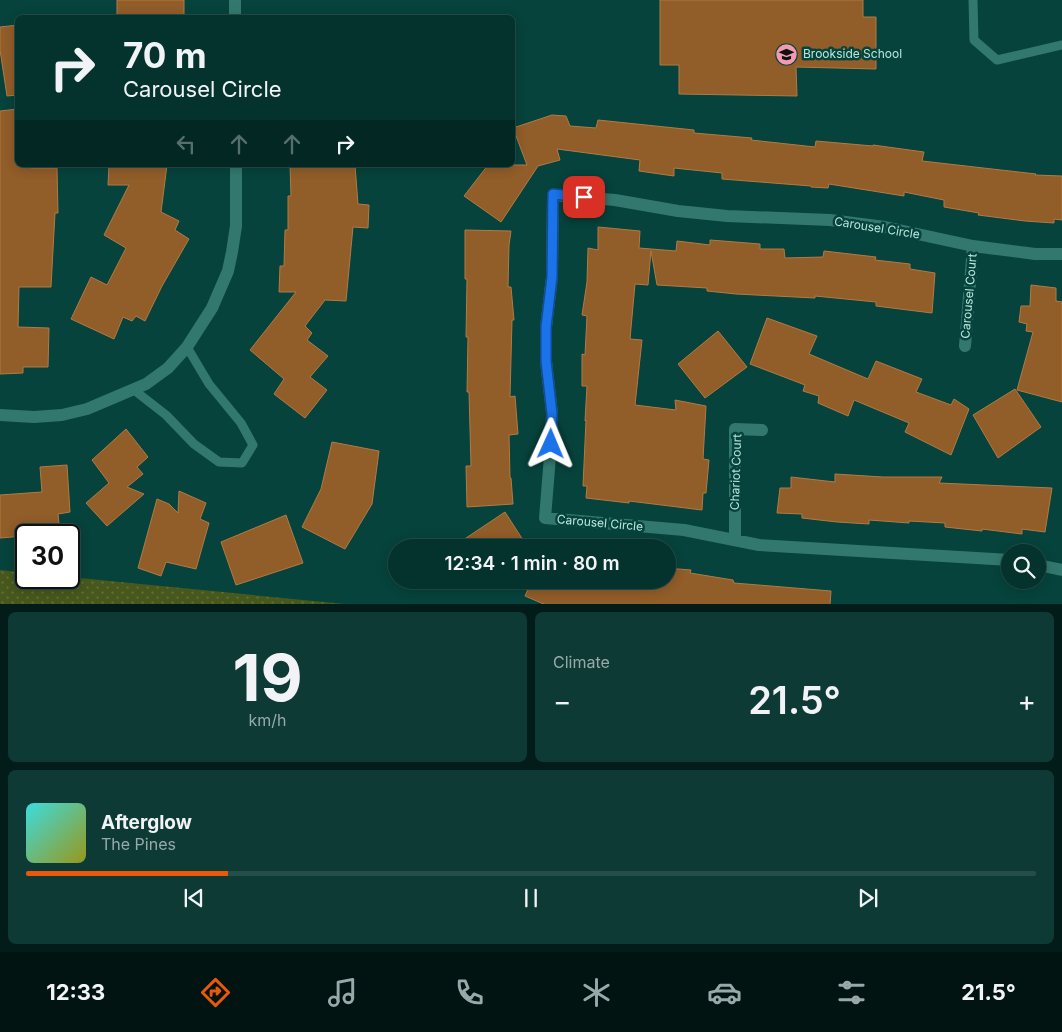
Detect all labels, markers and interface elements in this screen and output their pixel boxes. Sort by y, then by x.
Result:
text: 70 m [123,34,207,76]
icon: right [40,35,105,100]
school or university icon: Brookside School [775,42,799,66]
place label: Brookside School [803,46,902,61]
text: Carousel Circle [123,76,282,102]
icon: left [172,130,200,158]
icon: ahead [225,130,253,158]
icon: ahead [278,130,306,158]
icon: right [331,130,359,158]
pin [563,176,605,218]
icon: arrive [570,183,598,211]
street label: Carousel Circle [833,213,921,242]
street label: Carousel Court [957,253,980,339]
position arrow [524,417,576,469]
street label: Chariot Court [727,433,744,510]
street label: Carousel Circle [556,511,644,534]
speed limit sign: 30 [15,524,80,589]
map controls [1001,544,1046,589]
button: search [1001,544,1046,589]
text: 12:34 · 1 min · 80 m [444,552,620,575]
text: 19 [232,638,303,717]
text: Climate [553,652,610,672]
text: 21.5° [748,677,841,723]
text: − [553,684,572,718]
text: + [1017,684,1036,718]
text: km/h [248,710,287,730]
text: Afterglow [101,811,192,834]
text: The Pines [101,834,176,854]
icon: previous [180,884,208,912]
icon: pause [517,884,545,912]
icon: next [854,884,882,912]
icon: directions [198,975,233,1010]
icon: music [325,975,360,1010]
icon: phone [452,975,487,1010]
icon: climate [579,975,614,1010]
icon: car [707,975,742,1010]
icon: filters [834,975,869,1010]
text: 12:33 [46,979,105,1005]
text: 21.5° [961,979,1016,1005]

